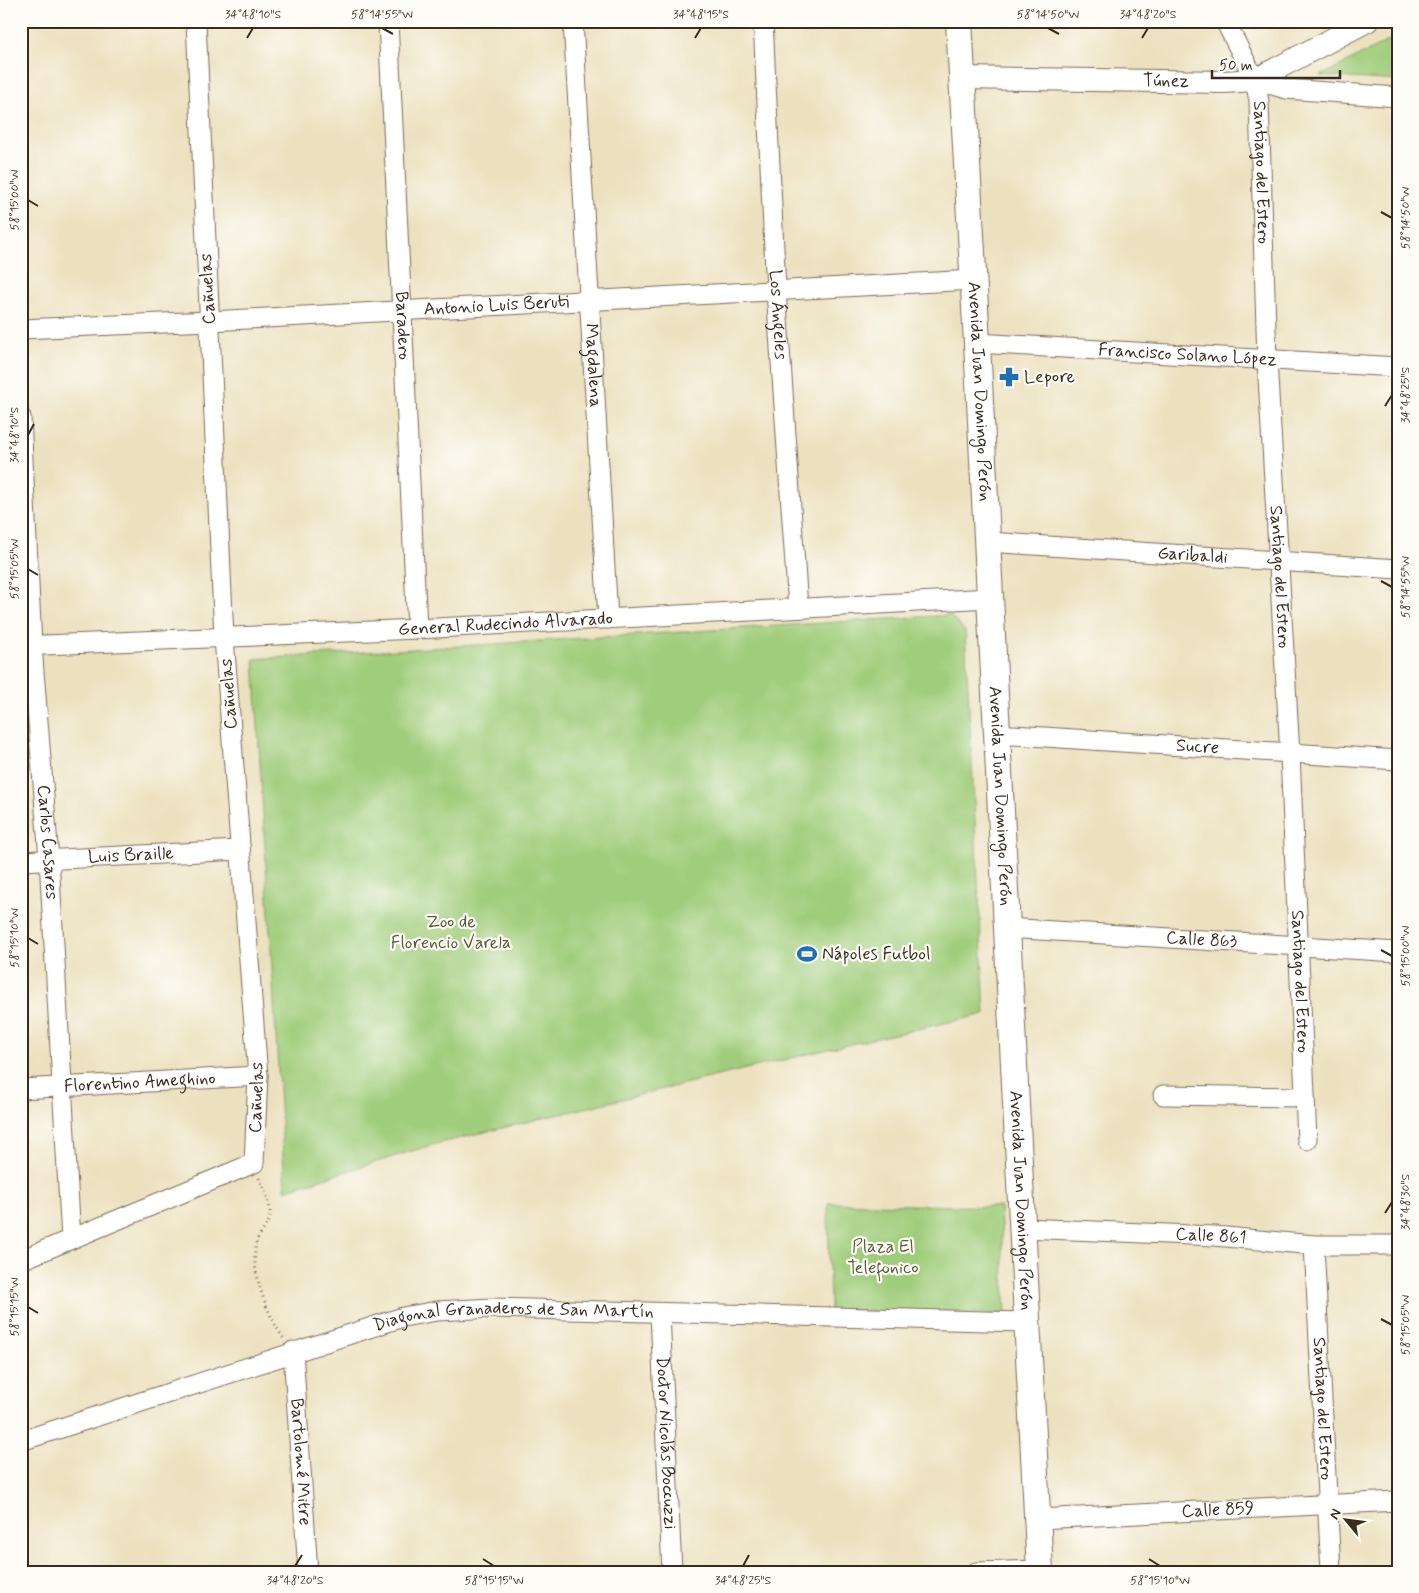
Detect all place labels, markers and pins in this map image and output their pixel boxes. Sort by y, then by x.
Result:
place label: Lepore [1024,365,1075,389]
pharmacy icon: Lepore [998,366,1020,388]
place label: Nápoles Futbol [822,942,930,966]
sports icon: Nápoles Futbol [796,943,818,965]

